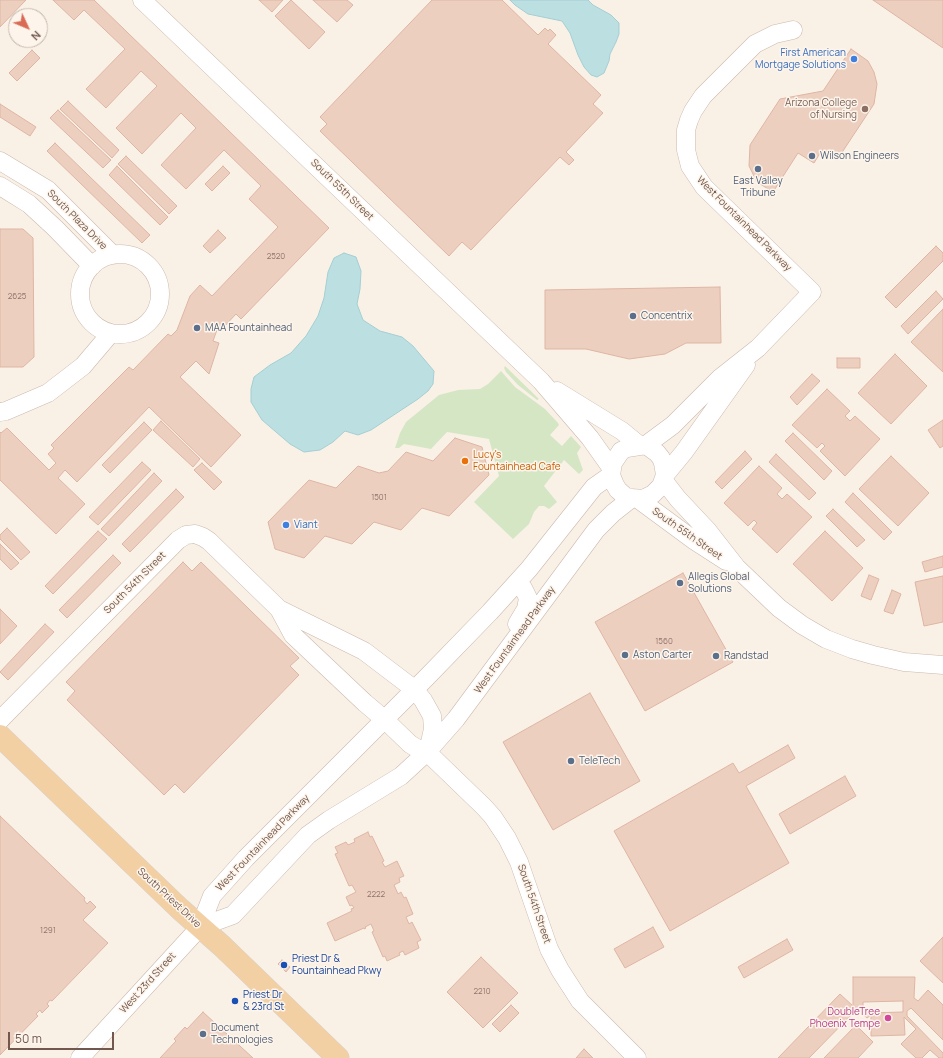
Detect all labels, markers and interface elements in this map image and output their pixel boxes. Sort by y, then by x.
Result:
north arrow [8,8,48,48]
text: N [28,28,44,44]
place label: First American Mortgage Solutions [755,47,846,70]
marker: First American Mortgage Solutions [849,54,859,64]
place label: Arizona College of Nursing [785,97,857,120]
marker: Arizona College of Nursing [860,104,870,114]
place label: Wilson Engineers [820,150,899,162]
marker: Wilson Engineers [807,151,817,161]
street label: South 55th Street [308,157,376,223]
marker: East Valley Tribune [753,164,763,174]
street label: West Fountainhead Parkway [694,174,794,274]
place label: East Valley Tribune [733,175,783,198]
street label: South Plaza Drive [45,188,109,252]
house number: 2520 [267,252,285,262]
house number: 2625 [8,292,26,302]
place label: Concentrix [641,310,692,322]
marker: Concentrix [628,311,638,321]
place label: MAA Fountainhead [205,322,292,334]
marker: MAA Fountainhead [192,323,202,333]
place label: Lucy's Fountainhead Cafe [473,449,561,472]
marker: Lucy's Fountainhead Cafe [460,456,470,466]
house number: 1501 [371,493,387,503]
street label: South 55th Street [650,505,724,563]
place label: Viant [294,519,318,531]
marker: Viant [281,520,291,530]
street label: South 54th Street [101,549,169,617]
place label: Allegis Global Solutions [688,571,749,594]
marker: Allegis Global Solutions [675,578,685,588]
street label: West Fountainhead Parkway [472,584,558,696]
house number: 1560 [655,637,673,647]
place label: Aston Carter [633,649,692,661]
marker: Aston Carter [620,650,630,660]
place label: Randstad [724,650,768,662]
marker: Randstad [711,651,721,661]
place label: TeleTech [579,755,620,767]
marker: TeleTech [566,756,576,766]
street label: West Fountainhead Parkway [214,792,312,894]
street label: South 54th Street [515,863,553,945]
street label: South Priest Drive [135,866,203,930]
house number: 2222 [367,890,385,900]
house number: 1291 [40,926,56,936]
street label: West 23rd Street [117,950,179,1016]
place label: Priest Dr & Fountainhead Pkwy [292,953,382,976]
marker: Priest Dr & Fountainhead Pkwy [279,960,289,970]
house number: 2210 [473,987,491,997]
place label: Priest Dr & 23rd St [243,989,284,1012]
marker: Priest Dr & 23rd St [230,996,240,1006]
place label: DoubleTree Phoenix Tempe [810,1006,880,1030]
marker: DoubleTree Phoenix Tempe [883,1013,893,1023]
place label: Document Technologies [211,1022,273,1046]
scale bar [10,1024,116,1050]
marker: Document Technologies [198,1029,208,1039]
text: 50 m [15,1030,42,1047]

